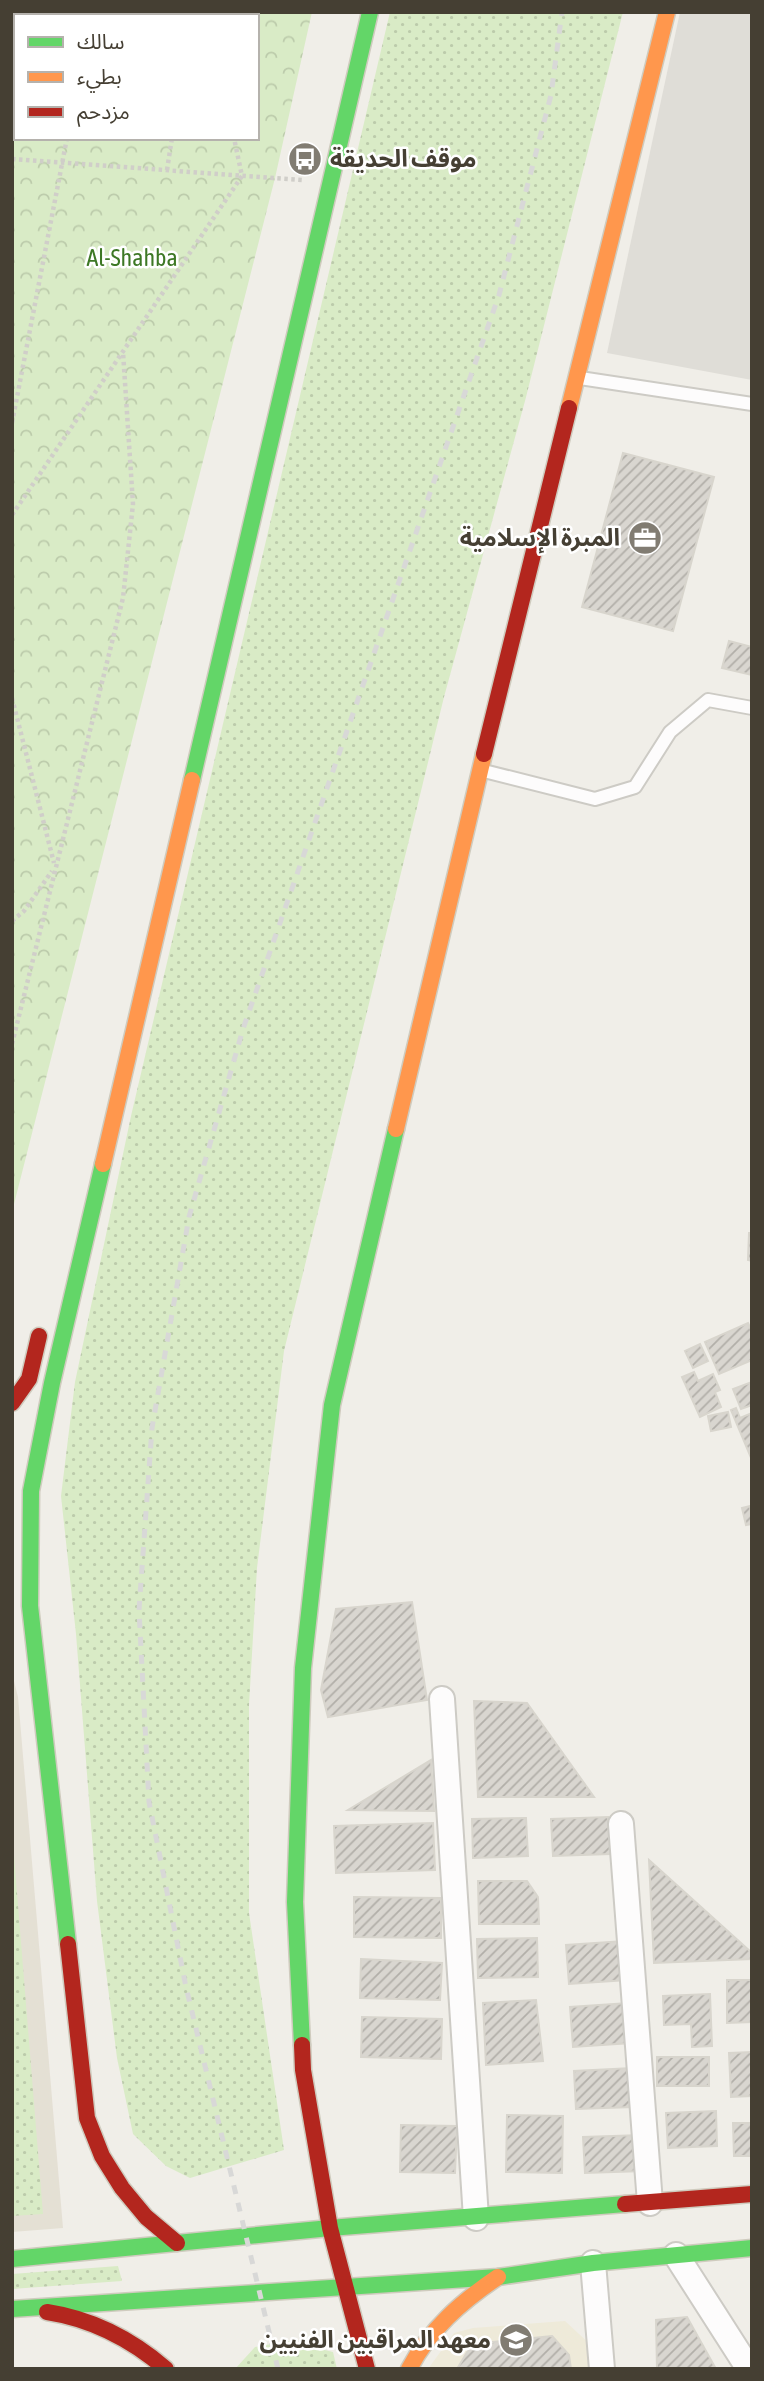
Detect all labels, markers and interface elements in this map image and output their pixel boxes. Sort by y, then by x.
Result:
legend [14,14,259,140]
text: سالك [77,29,124,53]
text: بطيء [77,64,122,93]
text: مزدحم [77,99,130,127]
bus stop icon: موقف الحديقة [286,140,324,178]
place label: موقف الحديقة [330,145,476,173]
park label: Al-Shahba [86,244,178,271]
office icon: المبرة الإسلامية [626,519,664,557]
place label: المبرة الإسلامية [460,524,620,554]
school or university icon: معهد المراقبين الفنيين [497,2321,535,2359]
place label: معهد المراقبين الفنيين [259,2326,491,2354]

